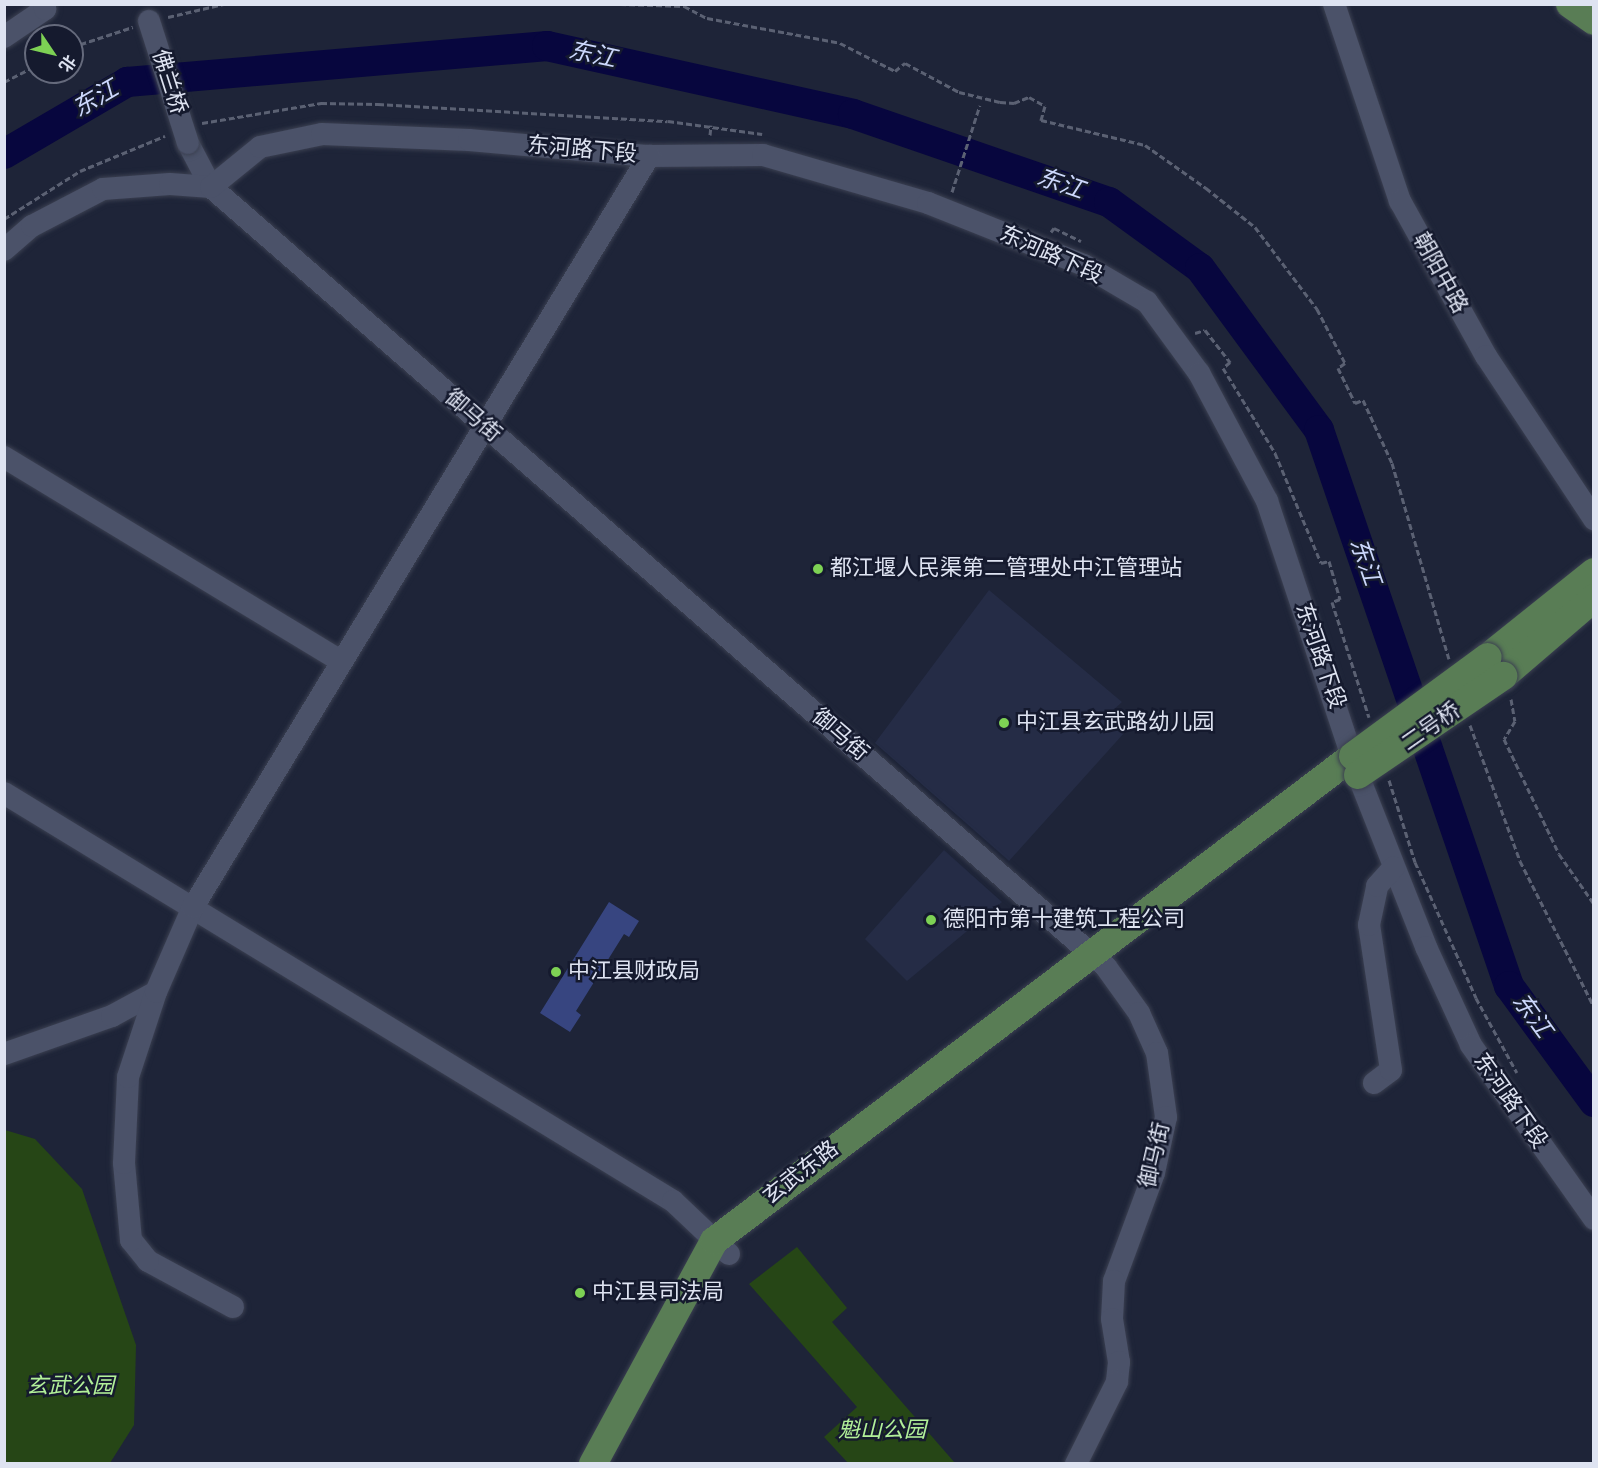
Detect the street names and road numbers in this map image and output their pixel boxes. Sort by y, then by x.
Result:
street label: 佛兰桥 [146,47,192,117]
street label: 东河路下段 [526,132,638,168]
street label: 东河路下段 [995,221,1107,289]
street label: 朝阳中路 [1407,228,1473,318]
street label: 御马街 [439,384,507,448]
street label: 东河路下段 [1290,600,1350,712]
street label: 二号桥 [1396,697,1466,757]
street label: 御马街 [806,703,874,767]
street label: 东河路下段 [1468,1048,1552,1154]
street label: 御马街 [1135,1120,1175,1190]
street label: 玄武东路 [758,1136,844,1210]

